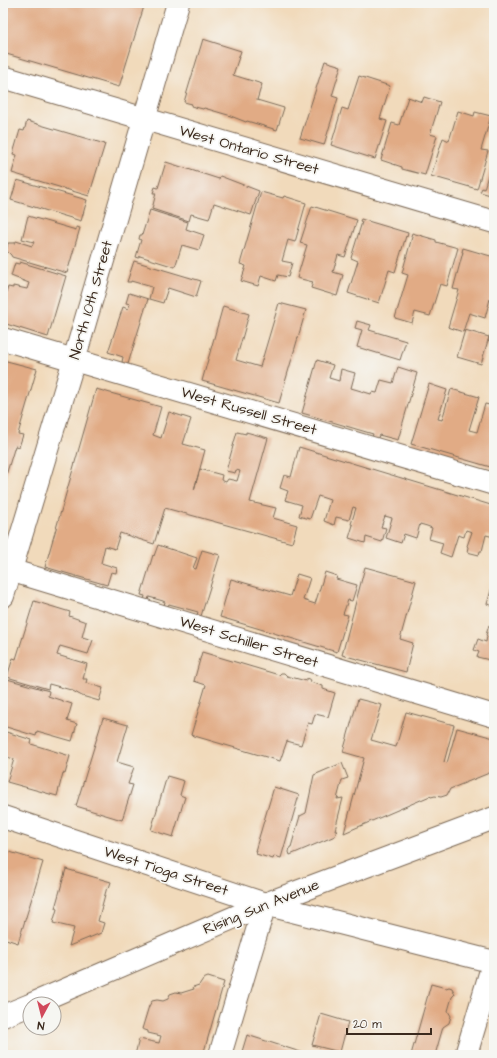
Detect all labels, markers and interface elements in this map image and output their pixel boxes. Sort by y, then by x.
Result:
street label: West Ontario Street [177,120,321,180]
street label: North 10th Street [64,238,118,362]
street label: West Russell Street [179,382,319,440]
street label: West Schiller Street [177,611,321,673]
street label: West Tioga Street [101,841,231,902]
street label: Rising Sun Avenue [200,874,323,941]
north arrow [22,996,62,1036]
scale bar [347,1010,431,1036]
text: 20 m [353,1016,382,1033]
text: N [36,1018,45,1033]

